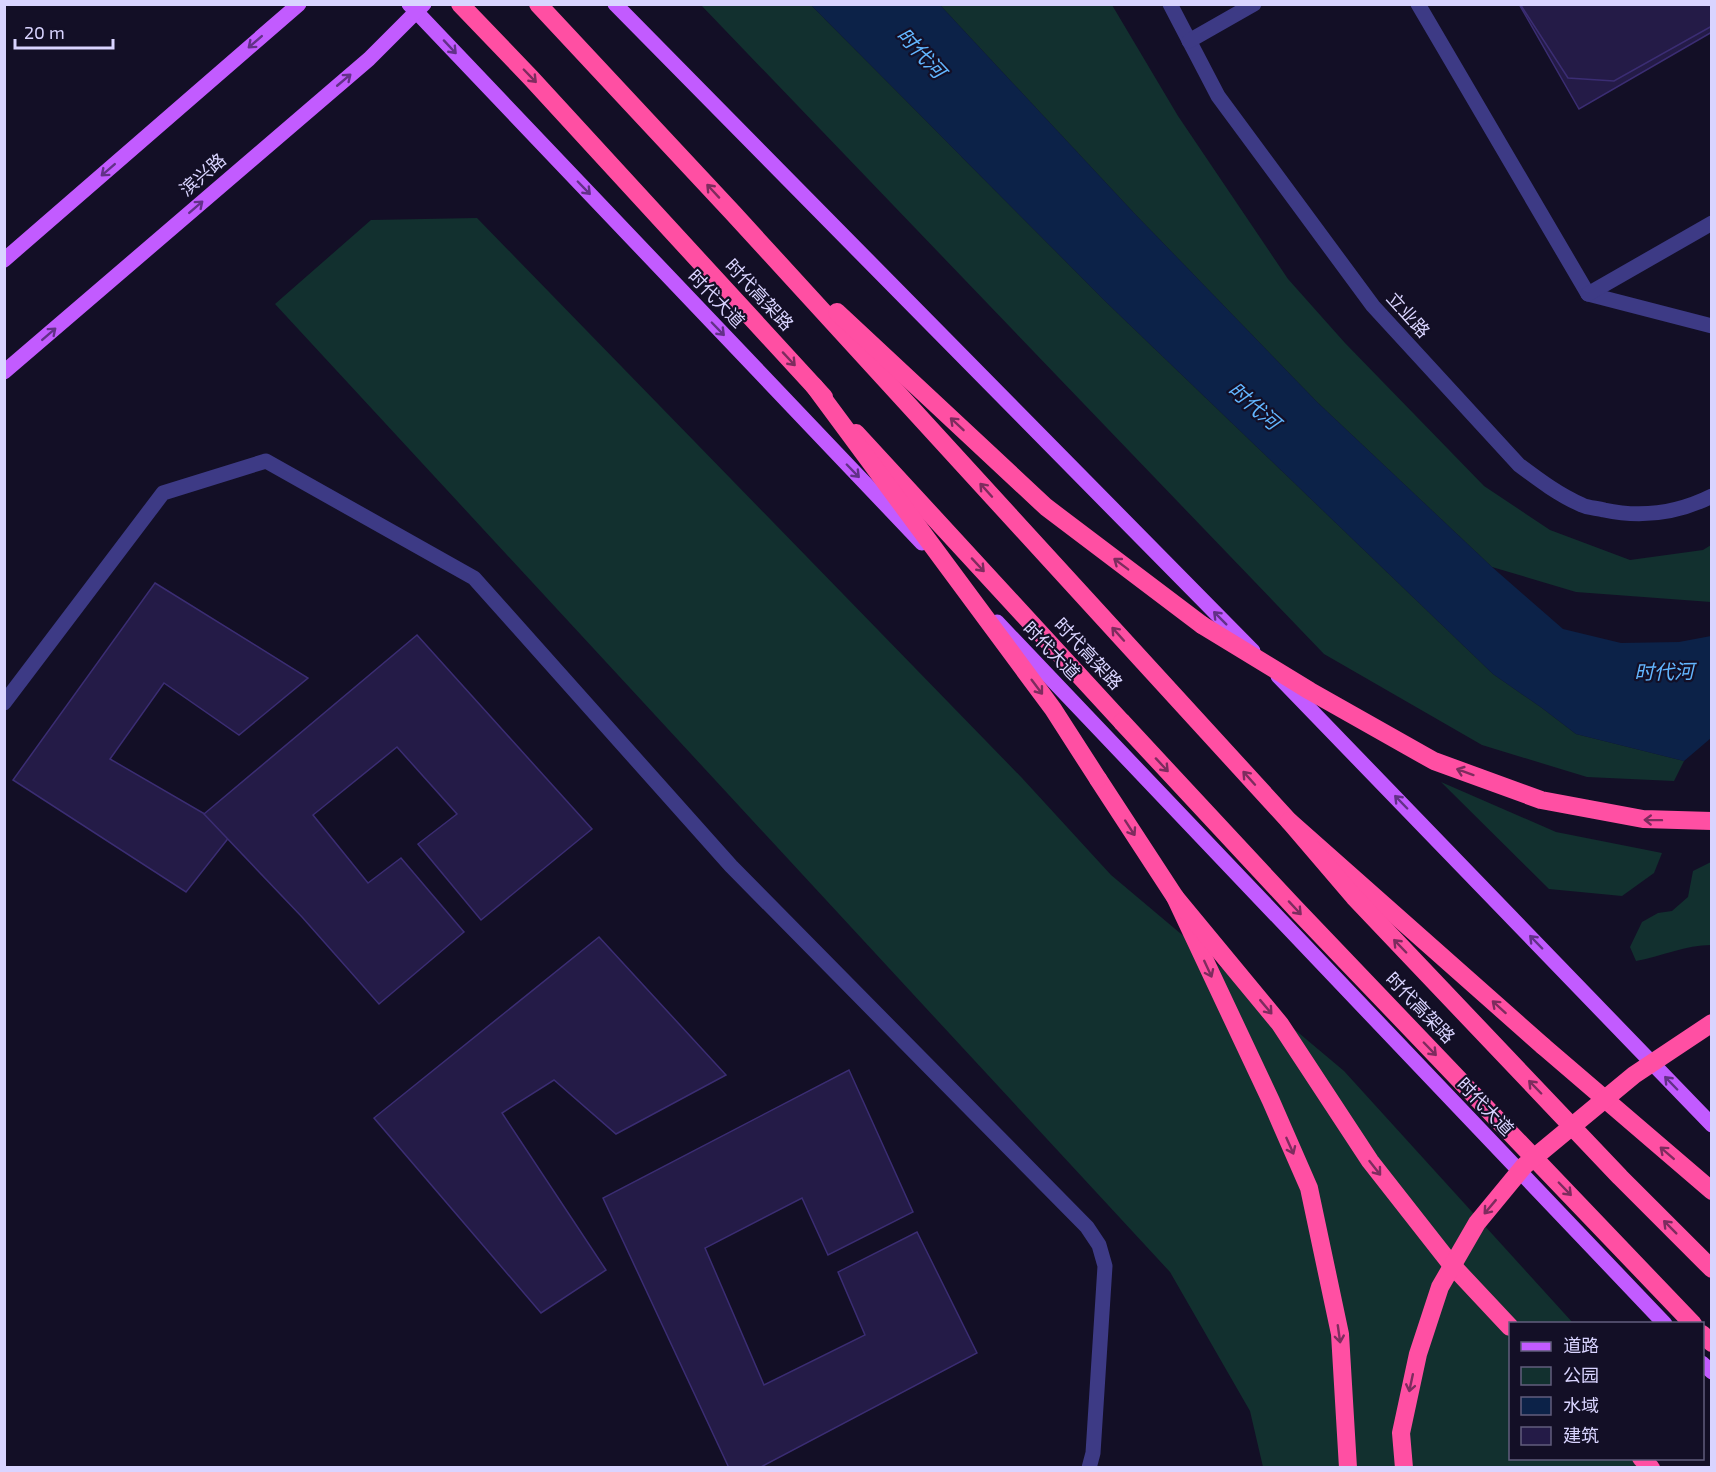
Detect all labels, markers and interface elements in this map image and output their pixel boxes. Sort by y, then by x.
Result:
scale bar [15,12,112,50]
text: 20 m [24,21,65,43]
water label: 时代河 [892,22,954,85]
one-way arrow [248,35,263,49]
one-way arrow [442,39,457,54]
one-way arrow [522,69,537,84]
one-way arrow [336,73,352,86]
street label: 滨兴路 [175,148,230,200]
one-way arrow [100,163,115,177]
one-way arrow [577,181,591,196]
one-way arrow [705,184,720,199]
one-way arrow [188,200,203,214]
street label: 时代高架路 [721,254,798,335]
street label: 时代大道 [684,265,750,332]
street label: 立业路 [1383,287,1435,342]
one-way arrow [711,322,726,337]
one-way arrow [41,327,56,341]
one-way arrow [782,352,796,367]
water label: 时代河 [1224,377,1288,437]
one-way arrow [950,417,965,432]
one-way arrow [846,463,860,478]
one-way arrow [979,483,993,498]
one-way arrow [971,557,985,572]
one-way arrow [1114,558,1130,571]
one-way arrow [1213,610,1227,625]
street label: 时代高架路 [1050,613,1127,694]
street label: 时代大道 [1019,617,1085,684]
one-way arrow [1111,627,1125,642]
water label: 时代河 [1634,658,1698,684]
one-way arrow [1030,678,1043,694]
one-way arrow [1155,757,1169,772]
one-way arrow [1456,766,1475,777]
one-way arrow [1242,770,1256,785]
one-way arrow [1394,795,1408,810]
one-way arrow [1644,814,1664,825]
one-way arrow [1124,820,1136,836]
one-way arrow [1288,900,1302,915]
one-way arrow [1528,935,1543,950]
one-way arrow [1394,939,1408,954]
one-way arrow [1203,960,1215,978]
street label: 时代高架路 [1382,967,1460,1047]
one-way arrow [1259,999,1272,1015]
one-way arrow [1492,1000,1507,1014]
one-way arrow [1422,1041,1437,1056]
street label: 时代大道 [1453,1073,1519,1140]
one-way arrow [1664,1076,1678,1091]
one-way arrow [1527,1080,1542,1095]
one-way arrow [1285,1137,1297,1155]
one-way arrow [1660,1146,1675,1160]
one-way arrow [1369,1160,1382,1176]
one-way arrow [1557,1182,1572,1197]
one-way arrow [1483,1199,1497,1214]
one-way arrow [1663,1220,1678,1235]
legend [1509,1322,1704,1460]
one-way arrow [1334,1324,1345,1343]
text: 道路 [1563,1334,1599,1356]
text: 公园 [1563,1364,1599,1386]
one-way arrow [1405,1374,1417,1393]
text: 水域 [1563,1394,1599,1416]
text: 建筑 [1563,1424,1599,1446]

